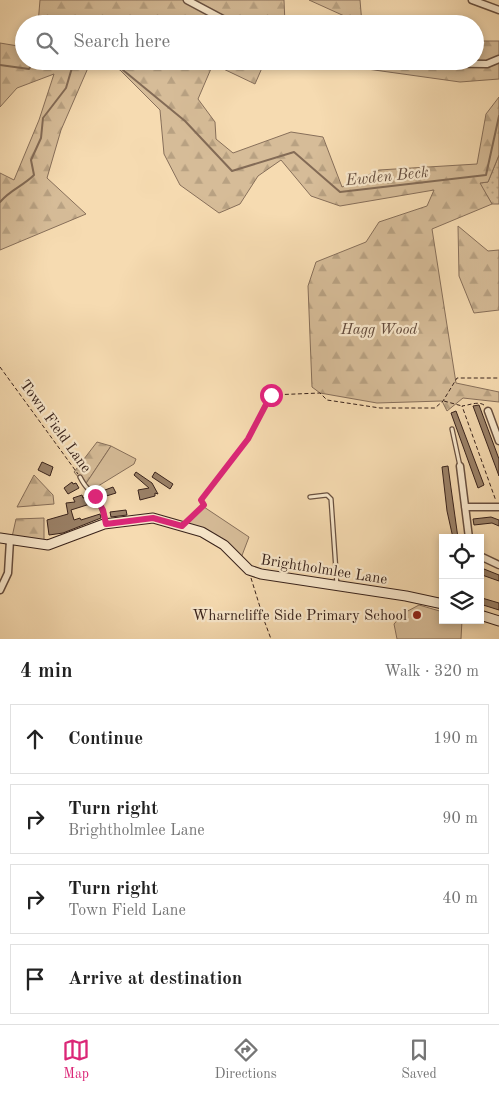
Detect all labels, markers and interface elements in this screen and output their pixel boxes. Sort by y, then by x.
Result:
search box [15,15,484,70]
icon: search [33,29,61,57]
text: Search here [73,33,170,52]
water label: Ewden Beck [344,165,430,189]
park label: Hagg Wood [340,323,418,338]
street label: Town Field Lane [16,378,93,476]
route start [260,384,283,407]
route end [84,485,107,508]
map controls [439,534,484,624]
button: locate [439,534,484,579]
street label: Brightholmlee Lane [259,553,388,588]
button: layers [439,579,484,624]
place label: Wharncliffe Side Primary School [192,609,407,624]
marker: Wharncliffe Side Primary School [411,609,423,621]
text: 4 min [20,661,73,682]
text: Walk · 320 m [384,664,479,680]
icon: ahead [21,725,49,753]
text: Continue [68,730,143,749]
text: 190 m [433,731,478,747]
text: Turn right [68,800,158,819]
icon: right [21,805,49,833]
text: 90 m [442,811,478,827]
text: Brightholmlee Lane [68,823,205,839]
text: Turn right [68,880,158,899]
icon: right [21,885,49,913]
text: 40 m [442,891,478,907]
text: Town Field Lane [68,903,186,919]
icon: arrive [21,965,49,993]
text: Arrive at destination [68,970,242,989]
tab: Map [62,1036,90,1083]
tab: Directions [215,1036,277,1083]
tab: Saved [401,1036,437,1083]

